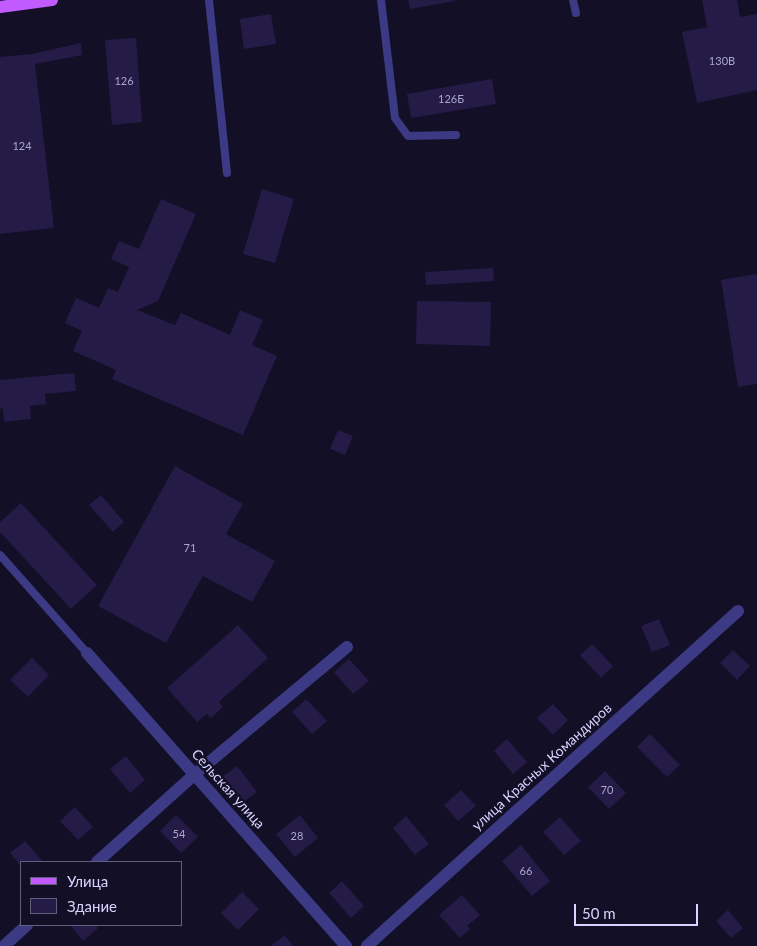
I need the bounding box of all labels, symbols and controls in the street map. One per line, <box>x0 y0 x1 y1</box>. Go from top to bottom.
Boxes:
house number: 130В <box>709 54 735 68</box>
house number: 126 <box>114 74 134 88</box>
house number: 126Б <box>438 92 464 106</box>
house number: 124 <box>12 139 32 153</box>
house number: 71 <box>184 541 196 555</box>
street label: улица Красных Командиров <box>469 700 615 834</box>
street label: Сельская улица <box>188 746 268 832</box>
house number: 70 <box>601 783 613 797</box>
house number: 54 <box>173 827 185 841</box>
house number: 28 <box>291 829 303 843</box>
legend <box>20 861 182 926</box>
house number: 66 <box>520 864 532 878</box>
text: Улица <box>67 872 108 890</box>
scale bar <box>577 894 701 926</box>
text: Здание <box>67 897 117 915</box>
text: 50 m <box>582 904 616 922</box>

